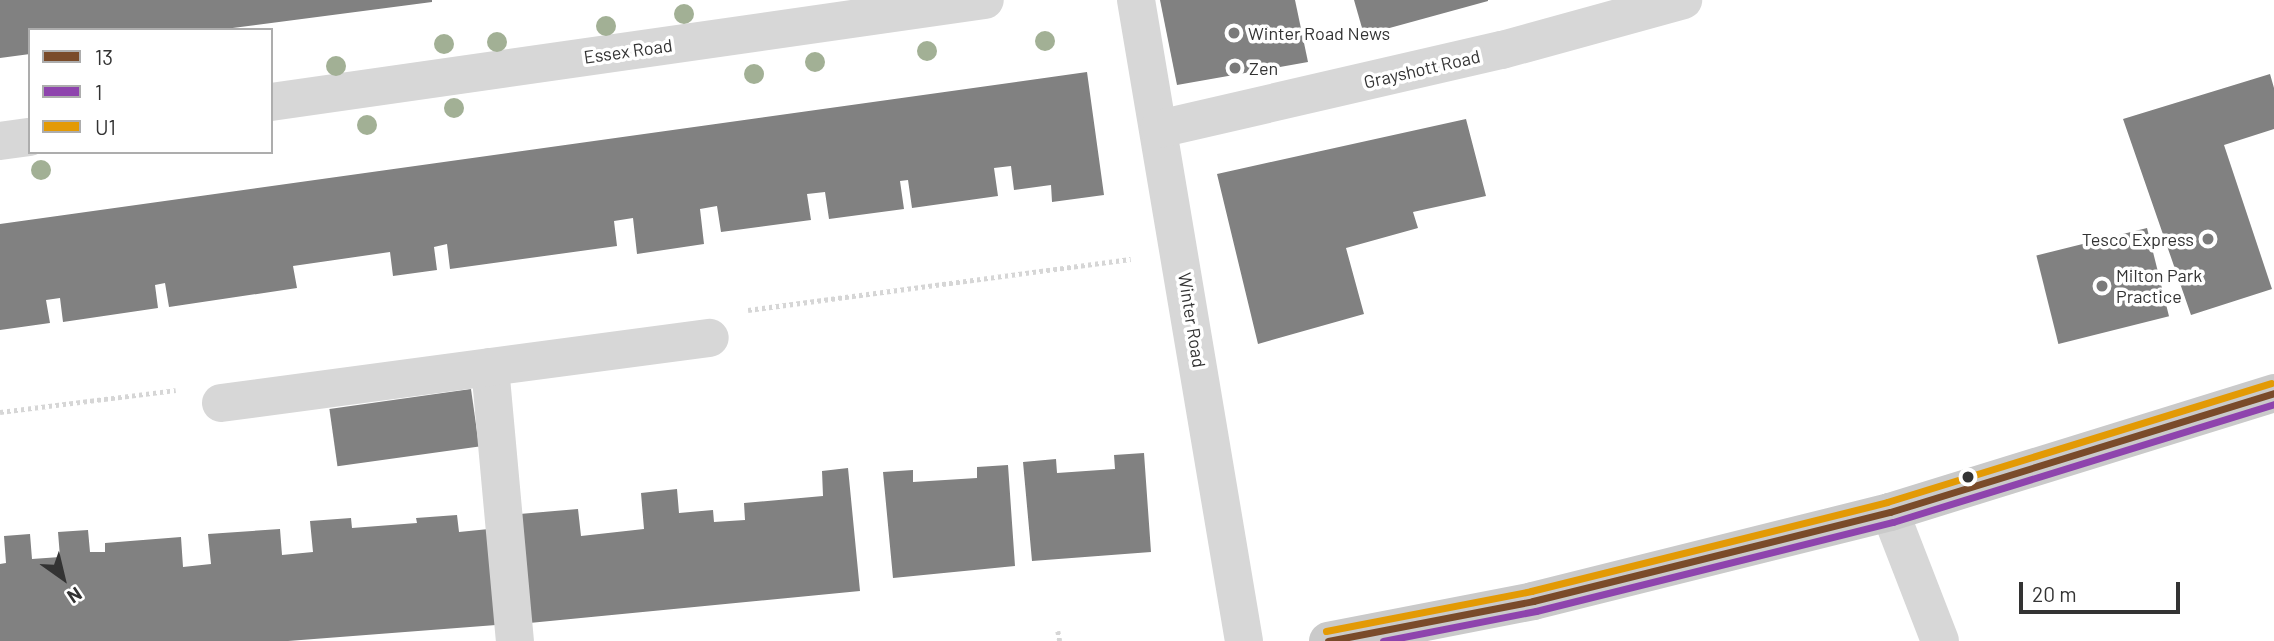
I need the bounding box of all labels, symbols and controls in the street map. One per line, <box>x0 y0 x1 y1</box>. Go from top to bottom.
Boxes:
place label: Winter Road News <box>1248 22 1390 44</box>
marker: Winter Road News <box>1226 25 1242 41</box>
legend <box>28 28 273 154</box>
street label: Essex Road <box>582 34 674 68</box>
text: 13 <box>95 44 113 69</box>
street label: Grayshott Road <box>1362 45 1482 93</box>
place label: Zen <box>1249 57 1278 79</box>
marker: Zen <box>1227 60 1243 76</box>
text: 1 <box>95 79 102 104</box>
text: U1 <box>95 114 116 139</box>
place label: Tesco Express <box>2082 228 2194 250</box>
marker: Tesco Express <box>2200 231 2216 247</box>
place label: Milton Park Practice <box>2116 265 2202 308</box>
street label: Winter Road <box>1174 271 1210 369</box>
marker: Milton Park Practice <box>2094 278 2110 294</box>
unlabelled marker <box>1961 470 1975 484</box>
north arrow <box>28 543 98 613</box>
scale bar <box>2022 568 2183 612</box>
text: 20 m <box>2032 581 2077 606</box>
text: N <box>63 583 87 609</box>

